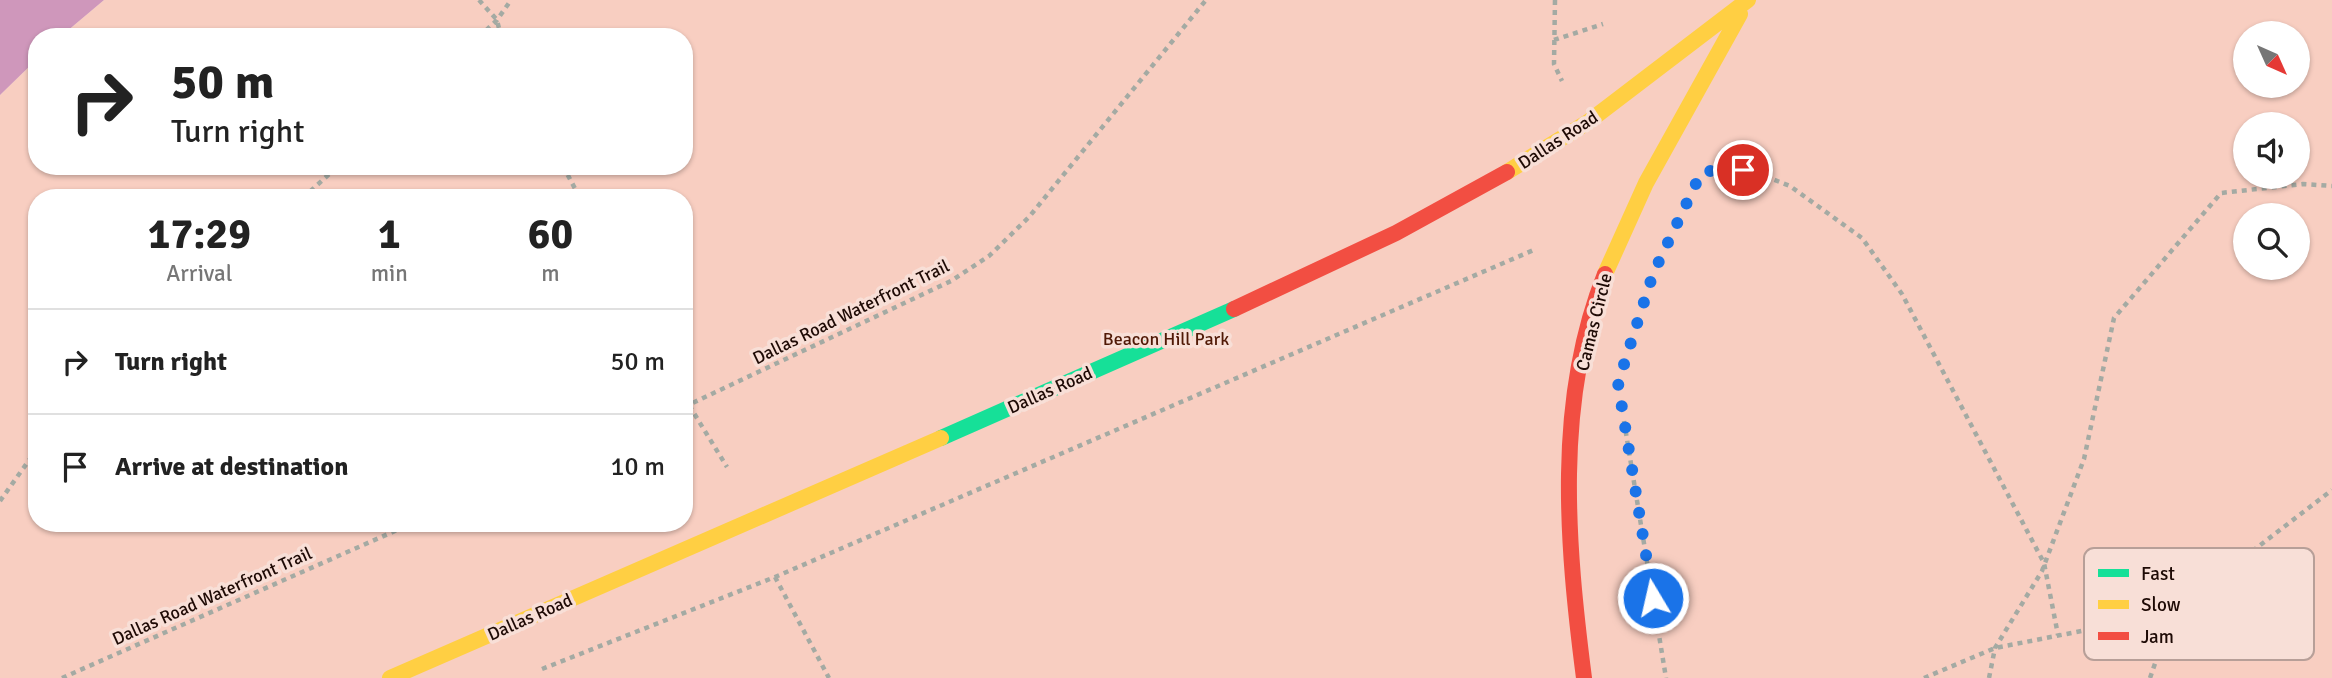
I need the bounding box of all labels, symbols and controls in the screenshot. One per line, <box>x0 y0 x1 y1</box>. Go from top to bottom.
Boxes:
north arrow <box>2233 21 2310 98</box>
map controls <box>2233 21 2310 280</box>
text: 50 m <box>171 52 274 112</box>
icon: right <box>56 56 147 147</box>
street label: Dallas Road <box>1514 106 1602 174</box>
text: Turn right <box>171 112 304 151</box>
button: sound <box>2233 112 2310 189</box>
pin <box>1713 140 1773 200</box>
icon: arrive <box>1724 151 1762 189</box>
button: search <box>2233 203 2310 280</box>
text: 17:29 <box>148 209 251 260</box>
text: 1 <box>378 209 401 260</box>
text: 60 <box>528 209 573 260</box>
street label: Dallas Road Waterfront Trail <box>749 255 953 369</box>
text: Arrival <box>166 259 233 288</box>
text: min <box>371 259 408 288</box>
text: m <box>541 259 560 288</box>
street label: Camas Circle <box>1571 271 1617 373</box>
park label: Beacon Hill Park <box>1103 328 1229 350</box>
icon: right <box>56 343 94 381</box>
text: Turn right <box>115 346 227 378</box>
text: 50 m <box>610 346 665 378</box>
street label: Dallas Road <box>1004 362 1096 418</box>
icon: arrive <box>56 448 94 486</box>
text: Arrive at destination <box>115 451 348 483</box>
text: 10 m <box>610 451 665 483</box>
street label: Dallas Road Waterfront Trail <box>109 542 315 650</box>
legend <box>2084 548 2314 660</box>
position arrow <box>1616 561 1690 635</box>
text: Fast <box>2141 562 2175 586</box>
street label: Dallas Road <box>484 589 576 645</box>
text: Slow <box>2141 593 2181 617</box>
text: Jam <box>2141 625 2174 649</box>

